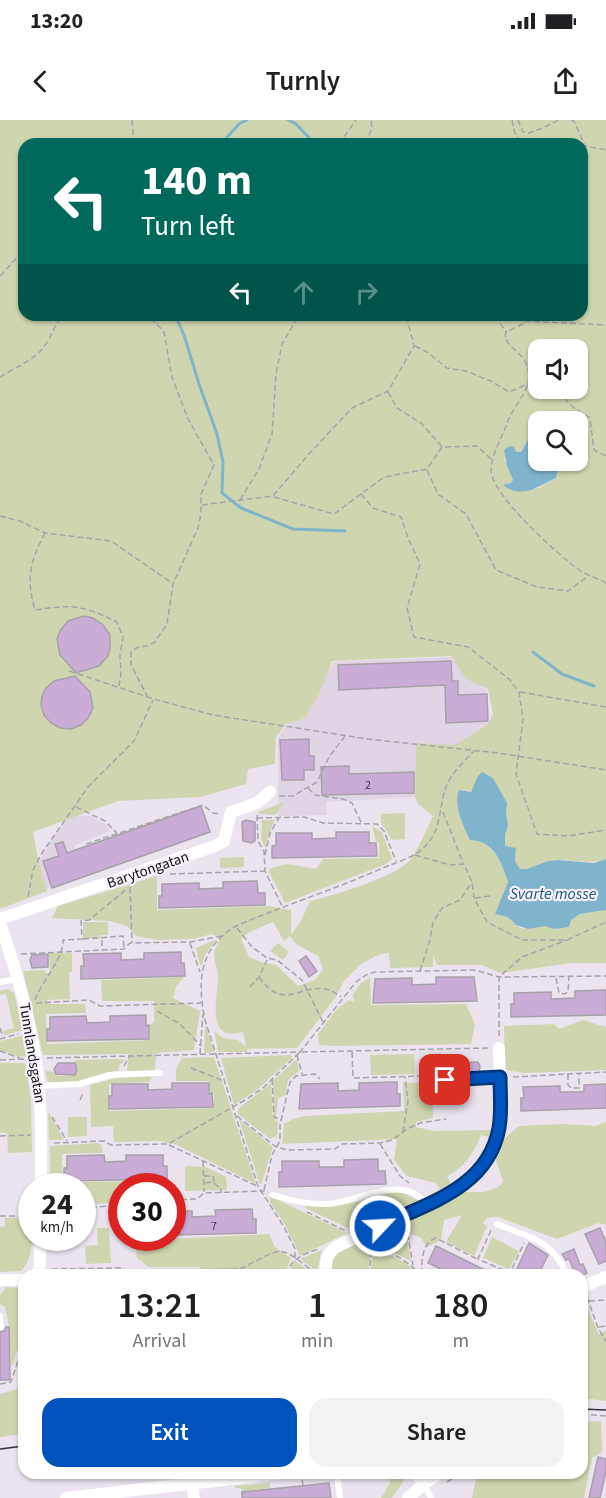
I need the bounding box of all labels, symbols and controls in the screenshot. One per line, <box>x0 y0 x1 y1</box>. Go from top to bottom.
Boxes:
text: 13:20 <box>30 5 83 37</box>
text: Turnly <box>266 62 340 101</box>
icon: back <box>24 65 57 98</box>
icon: share <box>549 65 582 98</box>
text: 140 m <box>141 151 252 211</box>
icon: left <box>42 162 120 240</box>
text: Turn left <box>141 207 235 246</box>
icon: left <box>224 276 257 309</box>
icon: ahead <box>287 276 320 309</box>
icon: right <box>350 276 383 309</box>
map controls <box>528 339 588 471</box>
button: sound <box>528 339 588 399</box>
button: search <box>528 411 588 471</box>
house number: 2 <box>365 777 371 794</box>
street label: Barytongatan <box>104 846 192 894</box>
water label: Svarte mosse <box>510 883 597 905</box>
street label: Tunnlandsgatan <box>14 1001 50 1105</box>
pin <box>419 1054 470 1105</box>
icon: arrive <box>428 1063 461 1096</box>
speed limit sign: 30 <box>108 1173 186 1251</box>
text: 24 <box>41 1183 73 1226</box>
position arrow <box>348 1194 412 1258</box>
text: km/h <box>40 1217 74 1238</box>
house number: 7 <box>211 1218 217 1235</box>
text: 13:21 <box>118 1280 201 1331</box>
text: 1 <box>308 1280 326 1331</box>
text: 180 <box>433 1280 488 1331</box>
text: Arrival <box>133 1327 186 1355</box>
text: min <box>301 1327 333 1355</box>
text: m <box>452 1327 469 1355</box>
button: Exit <box>42 1398 297 1467</box>
button: Share <box>309 1398 564 1467</box>

